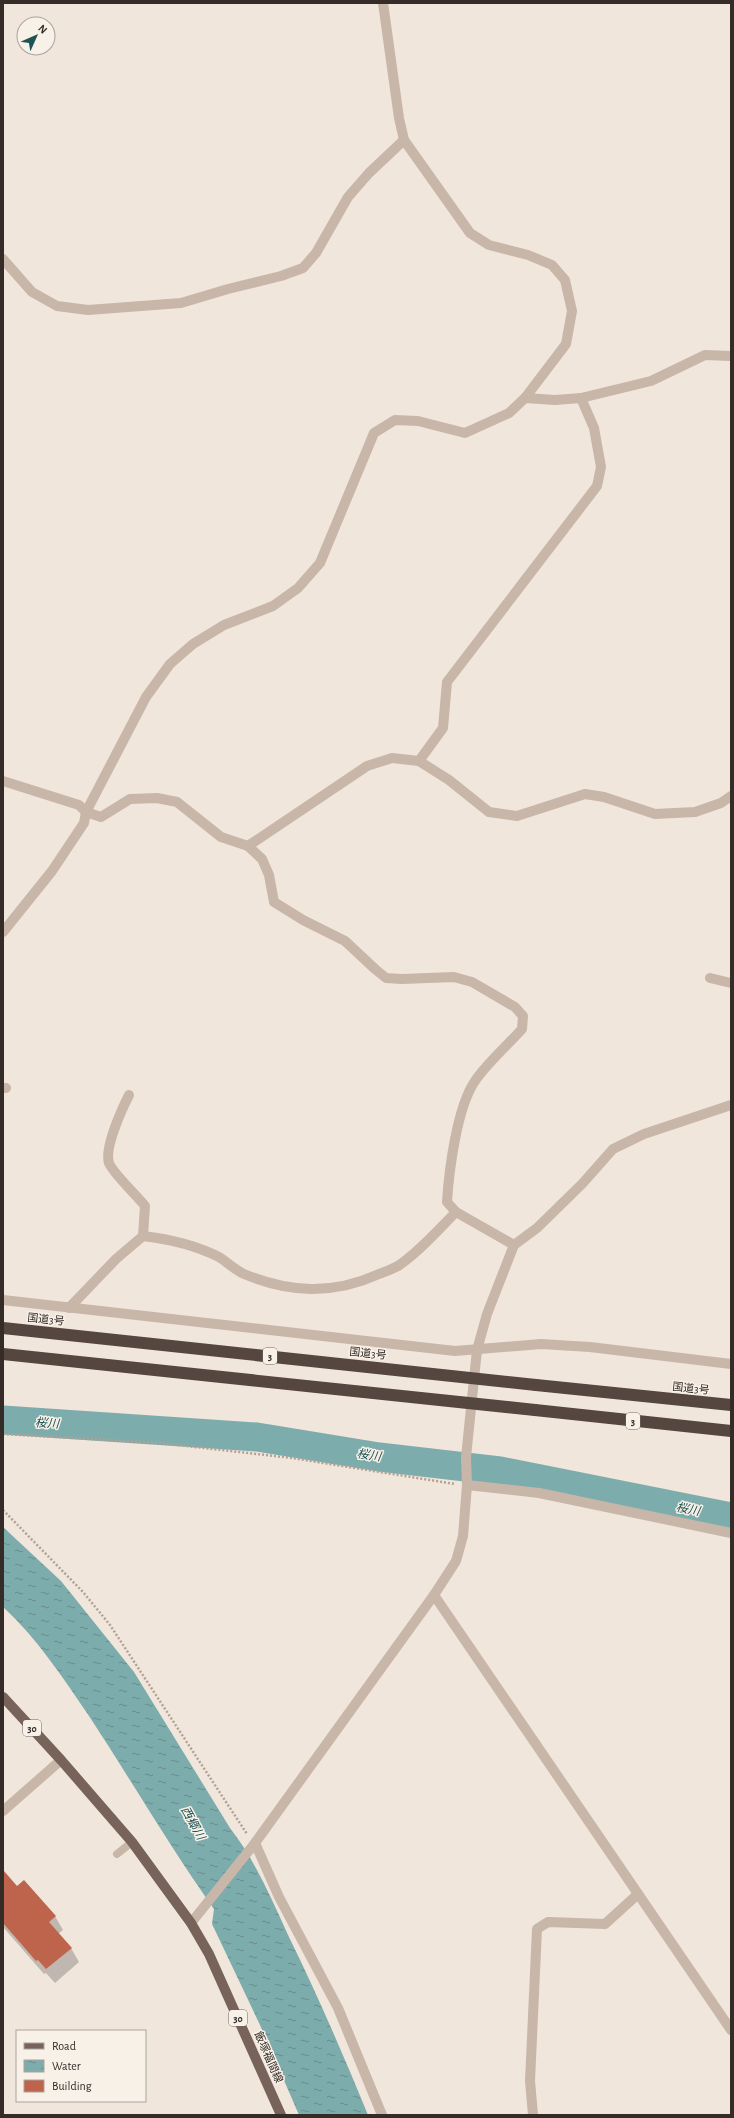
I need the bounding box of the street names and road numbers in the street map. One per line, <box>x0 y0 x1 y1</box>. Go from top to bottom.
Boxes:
street label: 国道3号 <box>27 1311 65 1327</box>
street label: 国道3号 <box>349 1345 387 1361</box>
road number: 3 <box>263 1348 277 1364</box>
street label: 国道3号 <box>672 1380 710 1396</box>
road number: 3 <box>626 1413 640 1429</box>
road number: 30 <box>23 1720 41 1736</box>
road number: 30 <box>229 2010 247 2026</box>
street label: 飯塚福間線 <box>252 2029 286 2085</box>

